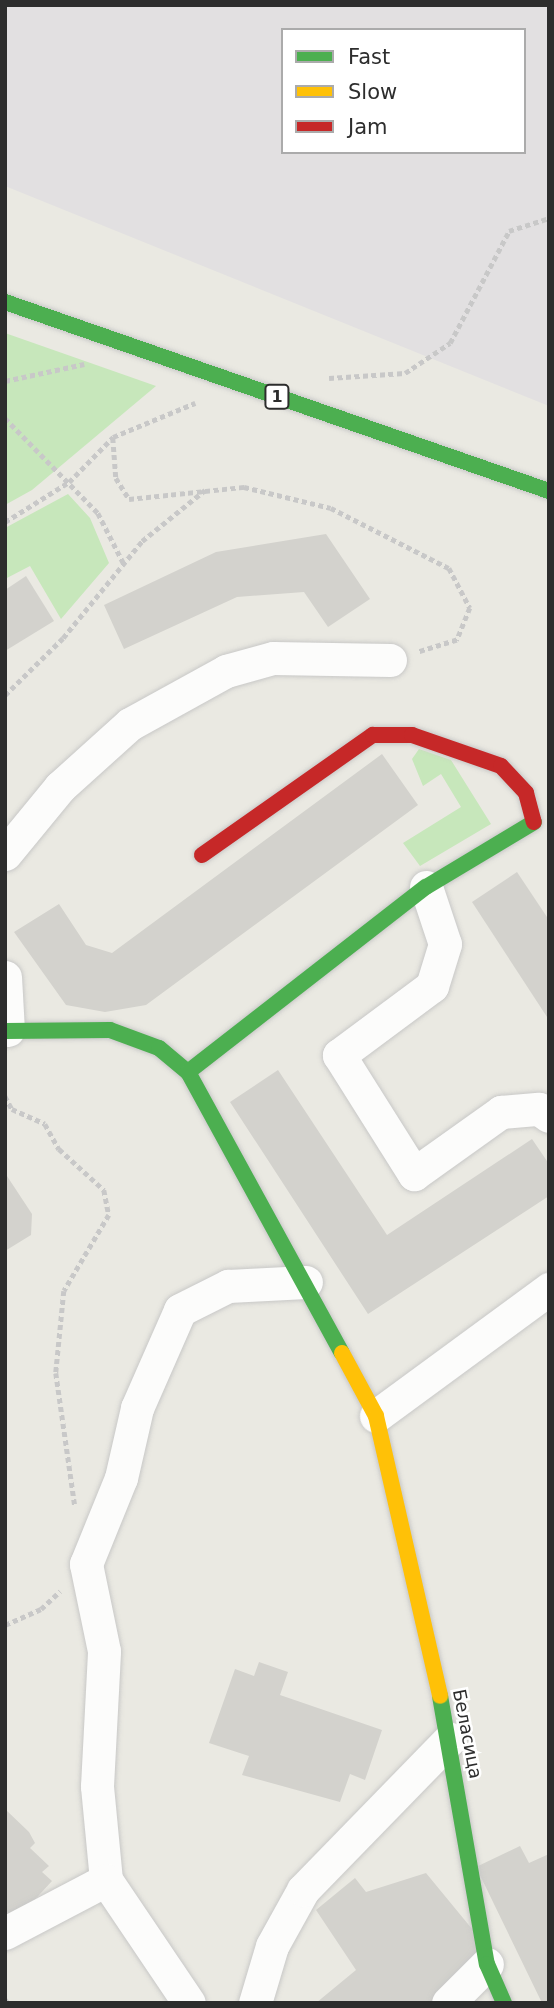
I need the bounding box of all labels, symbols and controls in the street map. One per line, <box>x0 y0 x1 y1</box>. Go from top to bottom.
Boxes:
legend <box>281 28 526 154</box>
text: Fast <box>348 45 390 69</box>
text: Slow <box>348 80 397 104</box>
text: Jam <box>348 115 388 139</box>
road number: 1 <box>263 384 291 410</box>
street label: Беласица <box>448 1687 486 1781</box>

